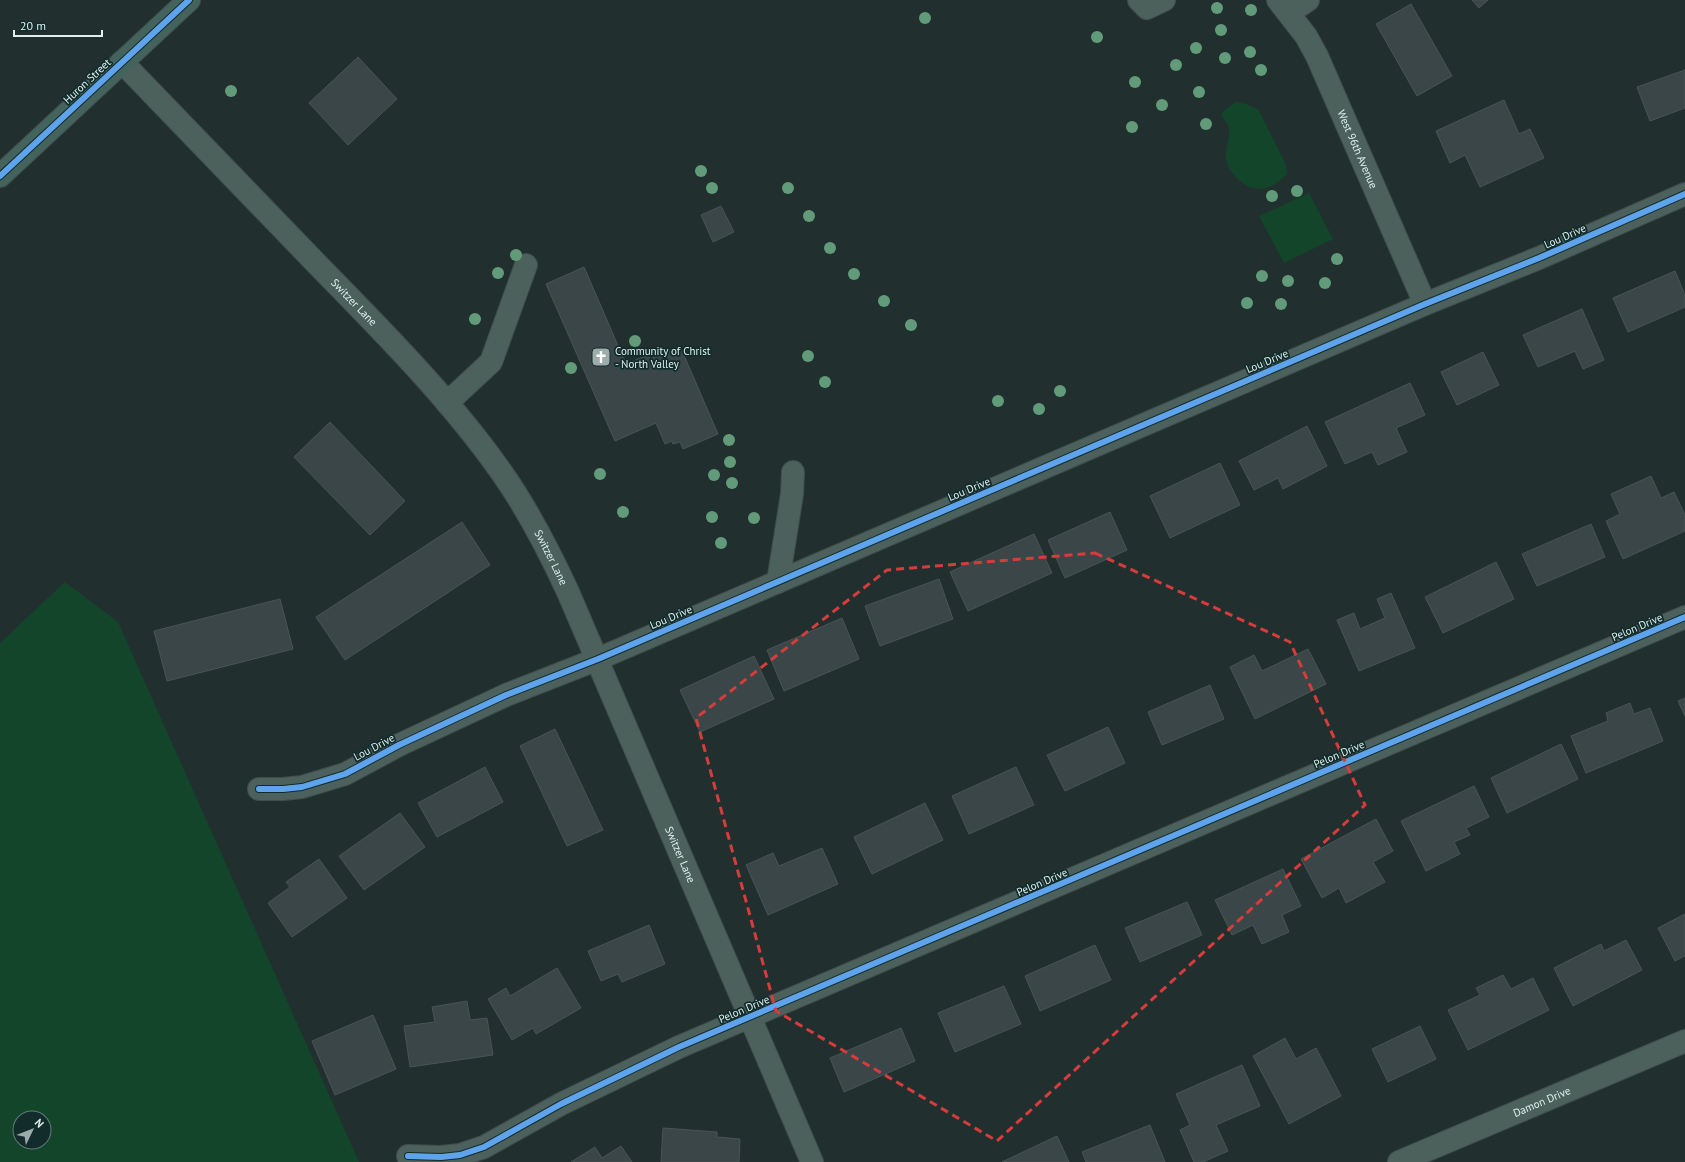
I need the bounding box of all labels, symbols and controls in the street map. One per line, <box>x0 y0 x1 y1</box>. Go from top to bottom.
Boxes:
scale bar <box>14 12 102 38</box>
text: 20 m <box>20 18 46 33</box>
street label: Huron Street <box>60 55 114 107</box>
street label: West 96th Avenue <box>1334 108 1381 191</box>
street label: Lou Drive <box>1542 220 1589 251</box>
street label: Switzer Lane <box>328 276 380 329</box>
place label: Community of Christ - North Valley <box>615 344 711 371</box>
church icon: Community of Christ - North Valley <box>590 346 612 368</box>
street label: Lou Drive <box>1244 346 1291 376</box>
street label: Lou Drive <box>946 474 993 504</box>
street label: Switzer Lane <box>531 527 571 588</box>
street label: Lou Drive <box>648 602 695 632</box>
street label: Pelon Drive <box>1609 610 1665 644</box>
street label: Lou Drive <box>351 730 397 764</box>
street label: Pelon Drive <box>1311 737 1367 771</box>
street label: Switzer Lane <box>662 824 699 885</box>
street label: Pelon Drive <box>1014 865 1070 899</box>
street label: Pelon Drive <box>716 992 772 1026</box>
street label: Damon Drive <box>1511 1083 1573 1120</box>
north arrow <box>12 1110 52 1150</box>
text: N <box>32 1116 47 1131</box>

